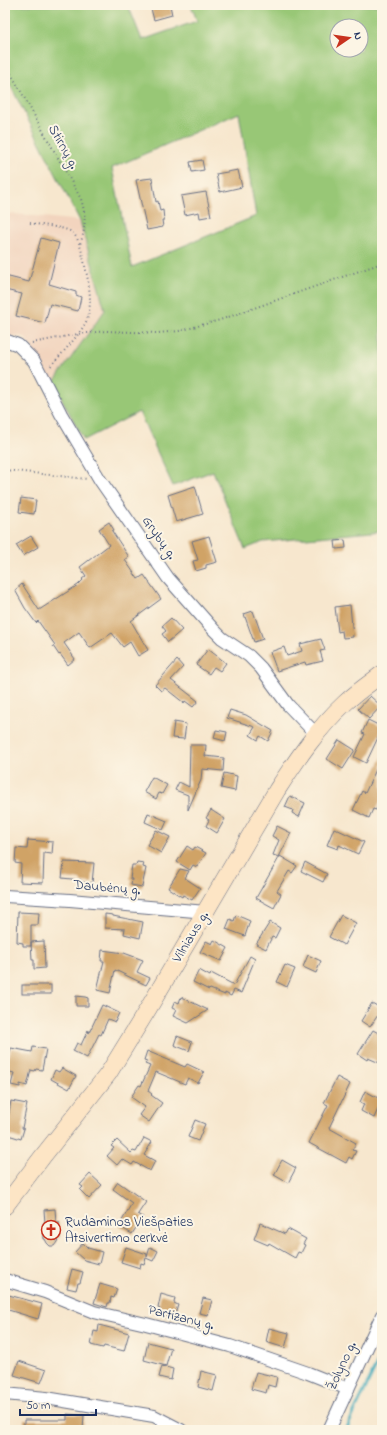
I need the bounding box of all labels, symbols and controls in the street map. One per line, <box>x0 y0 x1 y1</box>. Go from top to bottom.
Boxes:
north arrow <box>329 18 369 58</box>
text: N <box>349 31 366 41</box>
street label: Stirnų g. <box>41 121 84 174</box>
street label: Grybų g. <box>136 512 182 565</box>
street label: Daubėnų g. <box>72 875 141 902</box>
street label: Vilniaus g. <box>167 907 216 968</box>
place label: Rudaminos Viešpaties Atsivertimo cerkvė <box>65 1212 193 1249</box>
church icon: Rudaminos Viešpaties Atsivertimo cerkvė <box>40 1219 62 1241</box>
street label: Partizanų g. <box>146 1300 216 1337</box>
street label: Žolyno g. <box>322 1338 363 1394</box>
scale bar <box>20 1391 96 1417</box>
text: 50 m <box>26 1397 50 1415</box>

